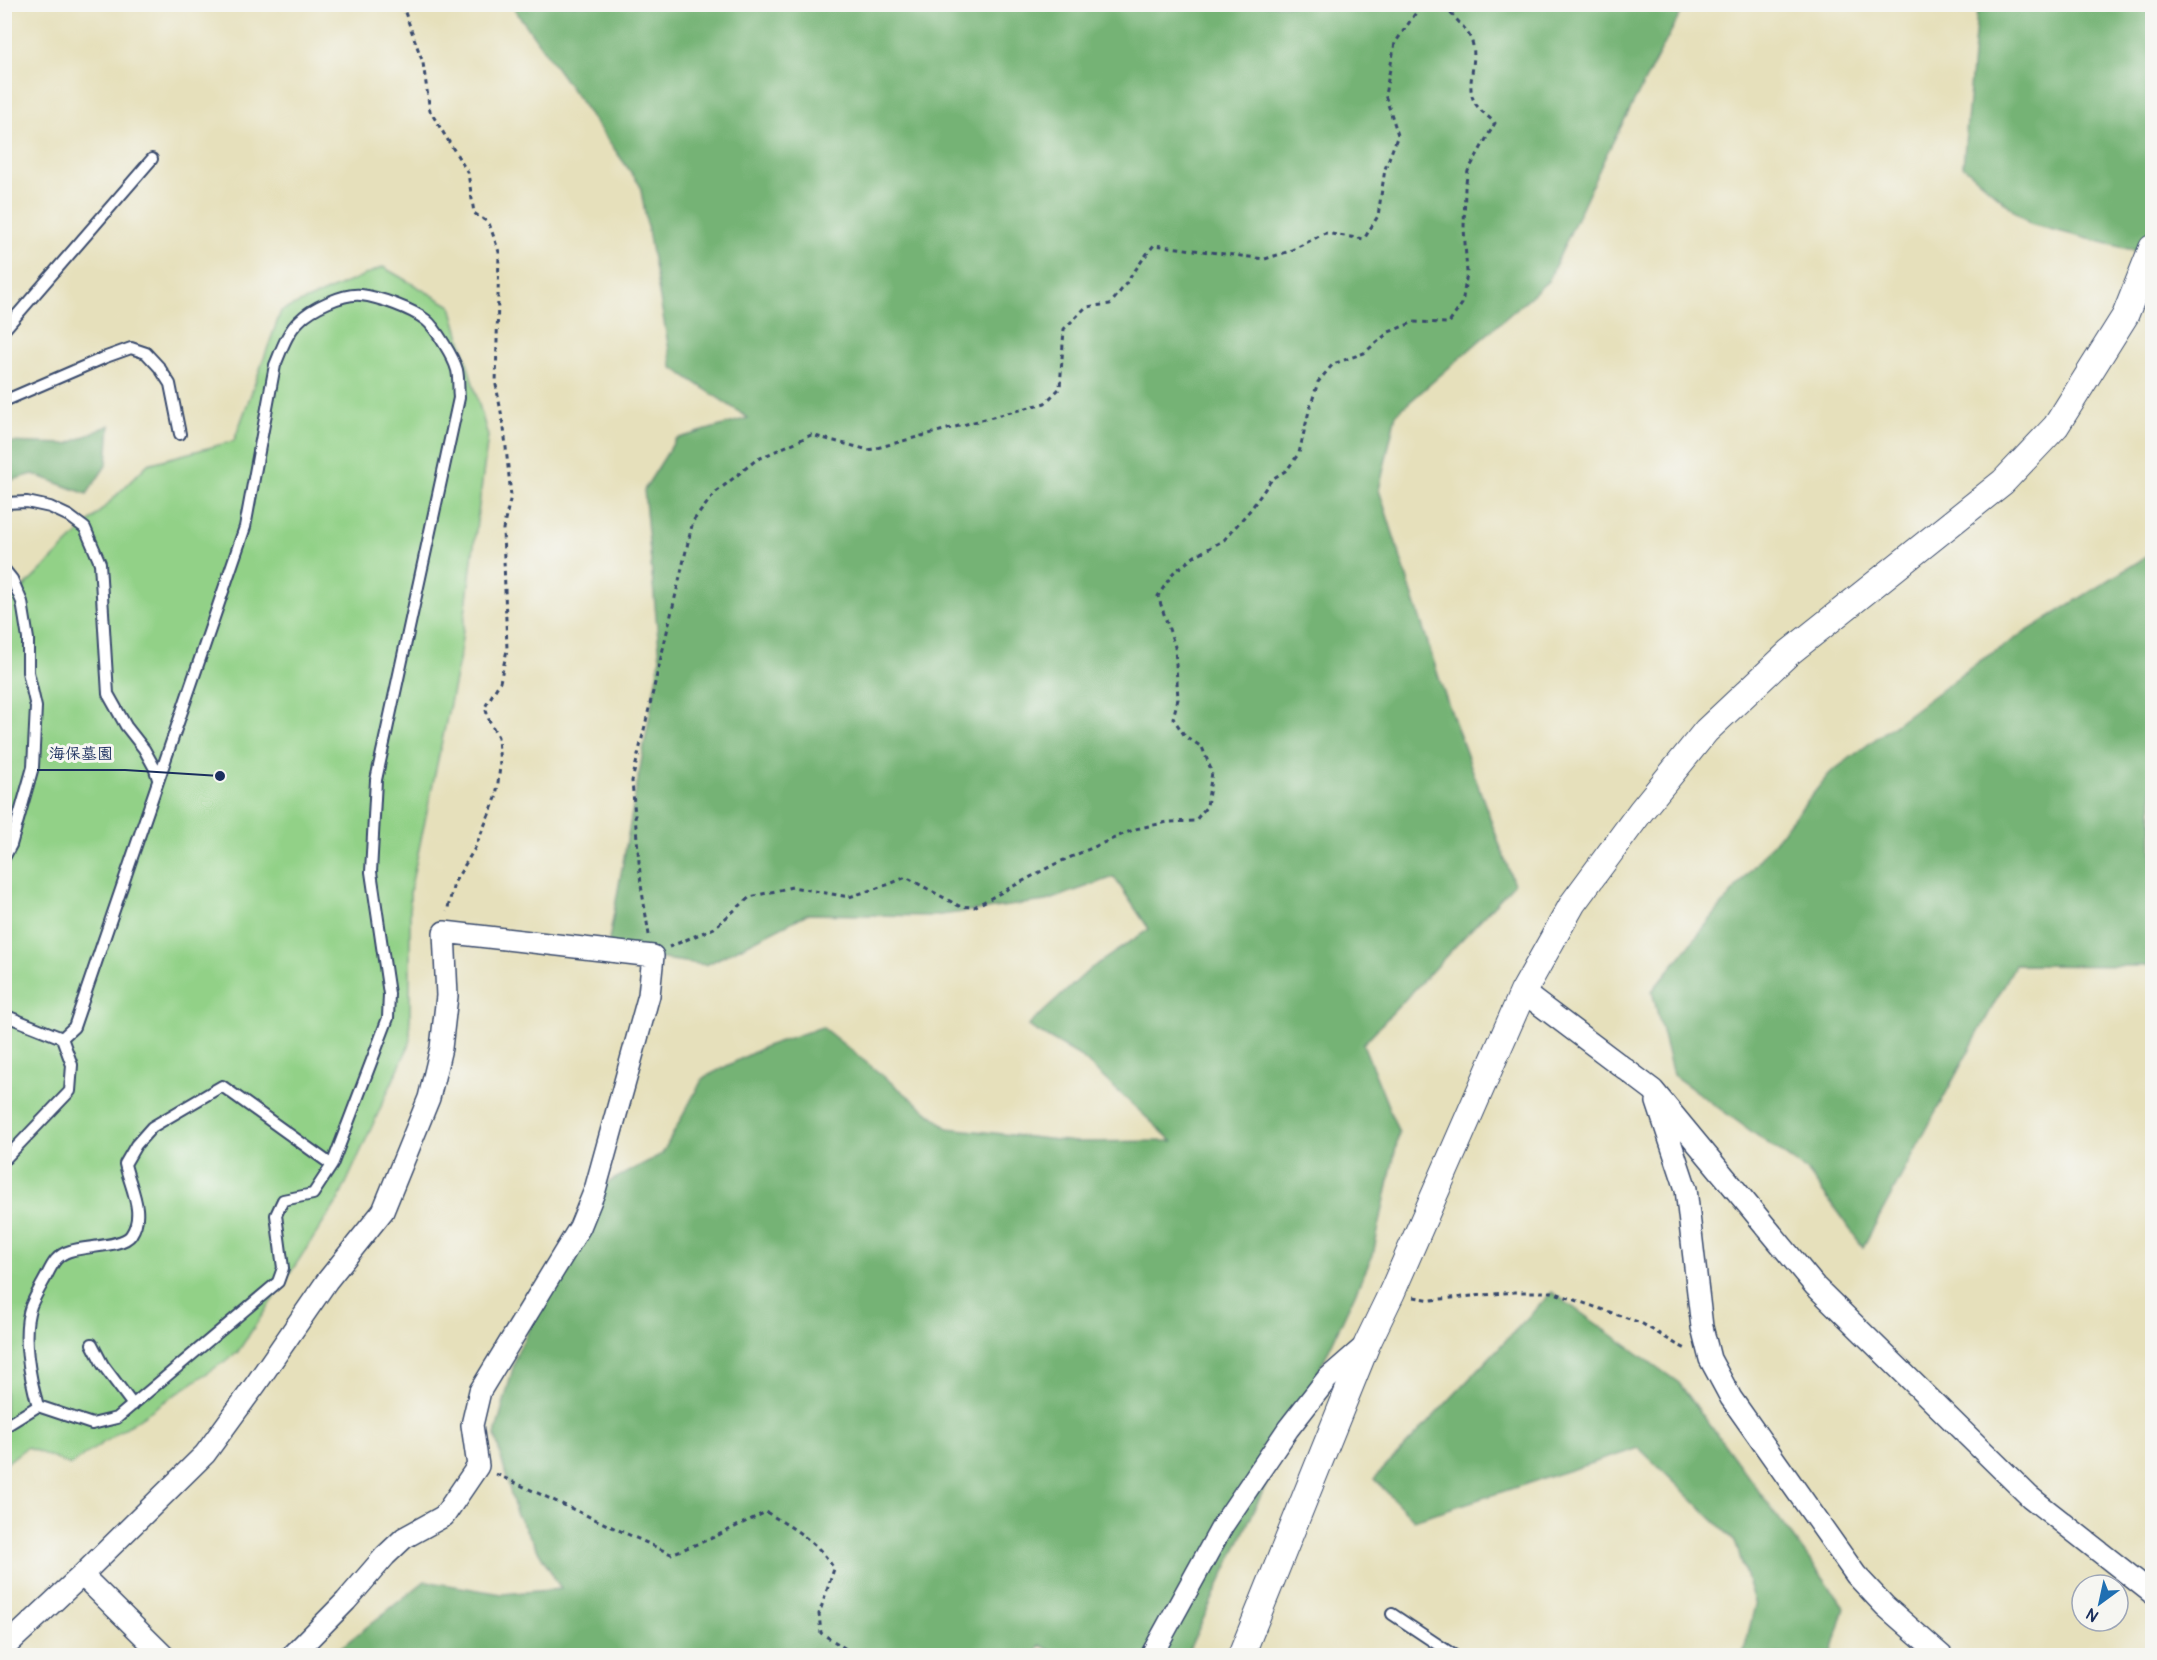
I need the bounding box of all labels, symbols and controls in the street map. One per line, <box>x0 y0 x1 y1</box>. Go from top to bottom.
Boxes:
callout: 海保墓園 <box>37 736 125 770</box>
text: 海保墓園 <box>49 744 113 764</box>
north arrow <box>2070 1573 2130 1633</box>
text: N <box>2082 1603 2102 1626</box>

